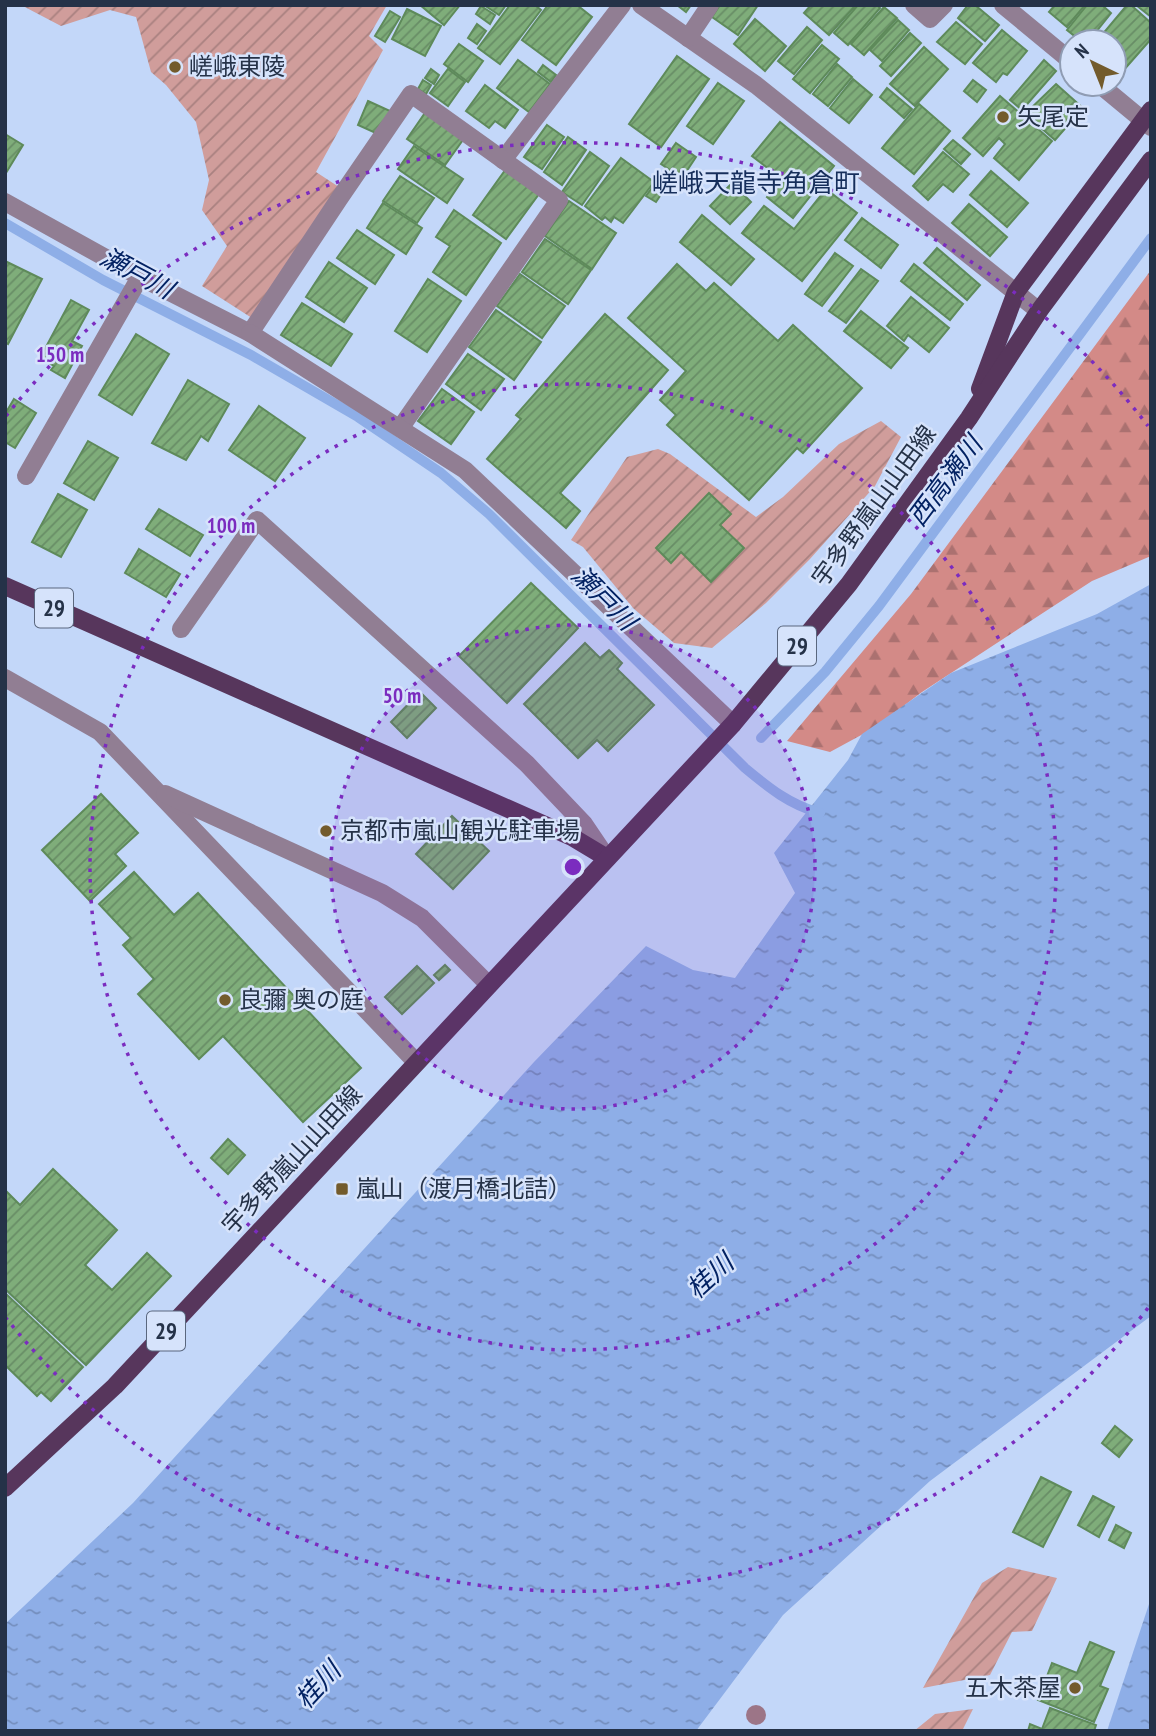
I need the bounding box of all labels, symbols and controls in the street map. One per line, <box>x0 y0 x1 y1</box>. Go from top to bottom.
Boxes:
north arrow <box>1058 28 1128 98</box>
text: N <box>1069 38 1093 63</box>
place label: 嵯峨東陵 <box>189 51 285 82</box>
marker: 嵯峨東陵 <box>167 59 183 75</box>
place label: 矢尾定 <box>1017 101 1089 132</box>
marker: 矢尾定 <box>995 109 1011 125</box>
district label: 嵯峨天龍寺角倉町 <box>652 166 860 199</box>
water label: 瀬戸川 <box>95 240 182 307</box>
text: 150 m <box>36 341 84 368</box>
street label: 宇多野嵐山山田線 <box>805 419 943 592</box>
water label: 西高瀬川 <box>900 427 991 532</box>
text: 100 m <box>207 512 255 539</box>
water label: 瀬戸川 <box>565 558 646 639</box>
road number: 29 <box>35 588 73 628</box>
road number: 29 <box>778 626 816 666</box>
text: 50 m <box>383 682 421 709</box>
place label: 京都市嵐山観光駐車場 <box>340 815 580 846</box>
marker: 京都市嵐山観光駐車場 <box>318 823 334 839</box>
centre of rings <box>561 855 585 879</box>
place label: 良彌 奥の庭 <box>239 984 364 1015</box>
marker: 良彌 奥の庭 <box>217 992 233 1008</box>
street label: 宇多野嵐山山田線 <box>215 1079 368 1240</box>
place label: 嵐山（渡月橋北詰） <box>356 1173 572 1204</box>
marker: 嵐山（渡月橋北詰） <box>334 1181 350 1197</box>
water label: 桂川 <box>679 1244 742 1305</box>
road number: 29 <box>147 1312 185 1350</box>
water label: 桂川 <box>288 1652 349 1715</box>
place label: 五木茶屋 <box>965 1672 1061 1703</box>
marker: 五木茶屋 <box>1067 1680 1083 1696</box>

